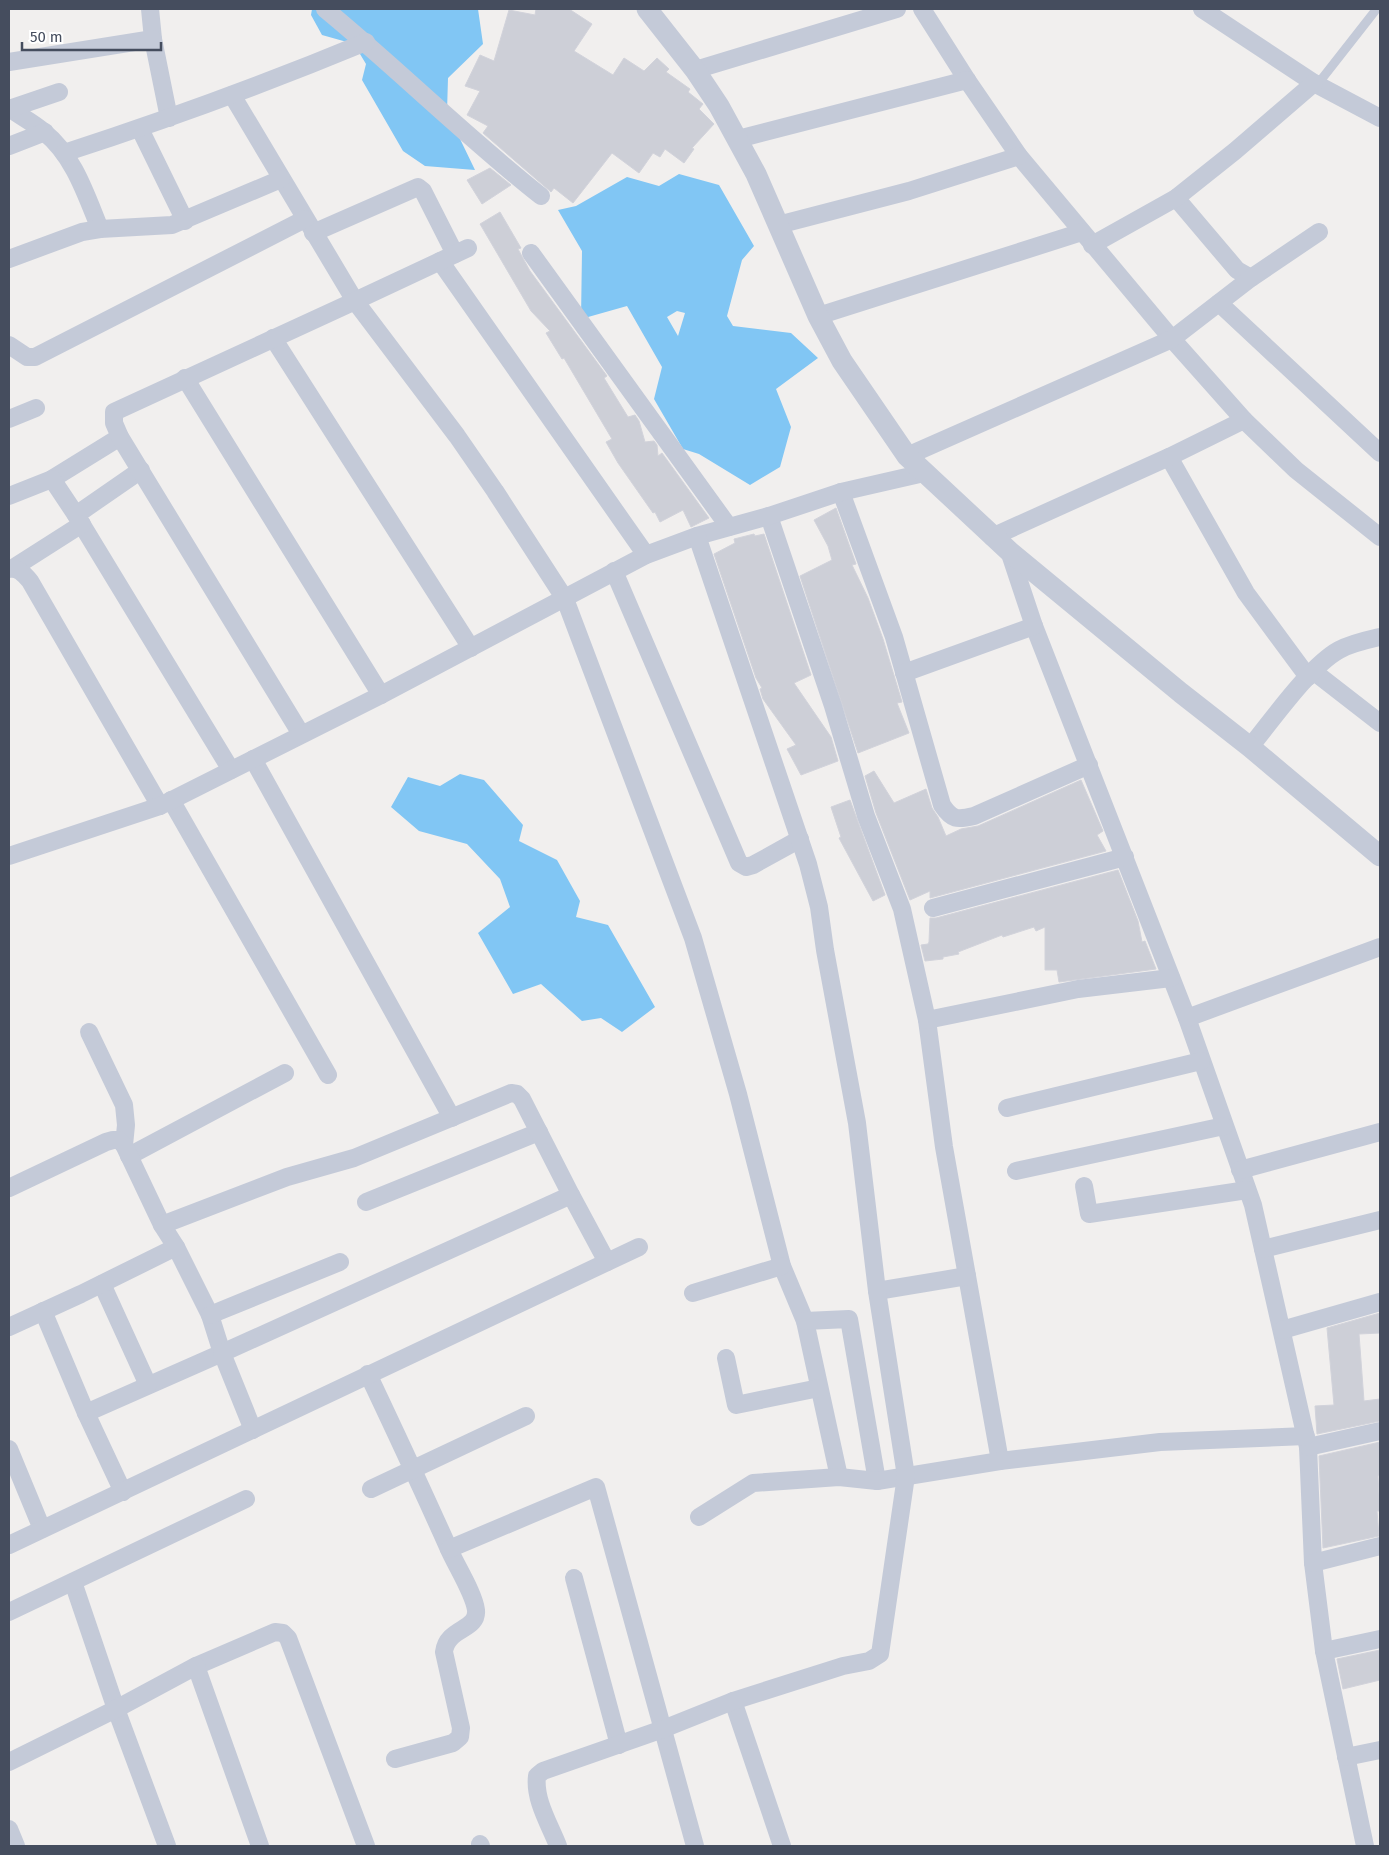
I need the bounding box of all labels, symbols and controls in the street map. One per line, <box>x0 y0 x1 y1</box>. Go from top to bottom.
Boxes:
scale bar <box>22 20 161 52</box>
text: 50 m <box>30 28 63 46</box>

